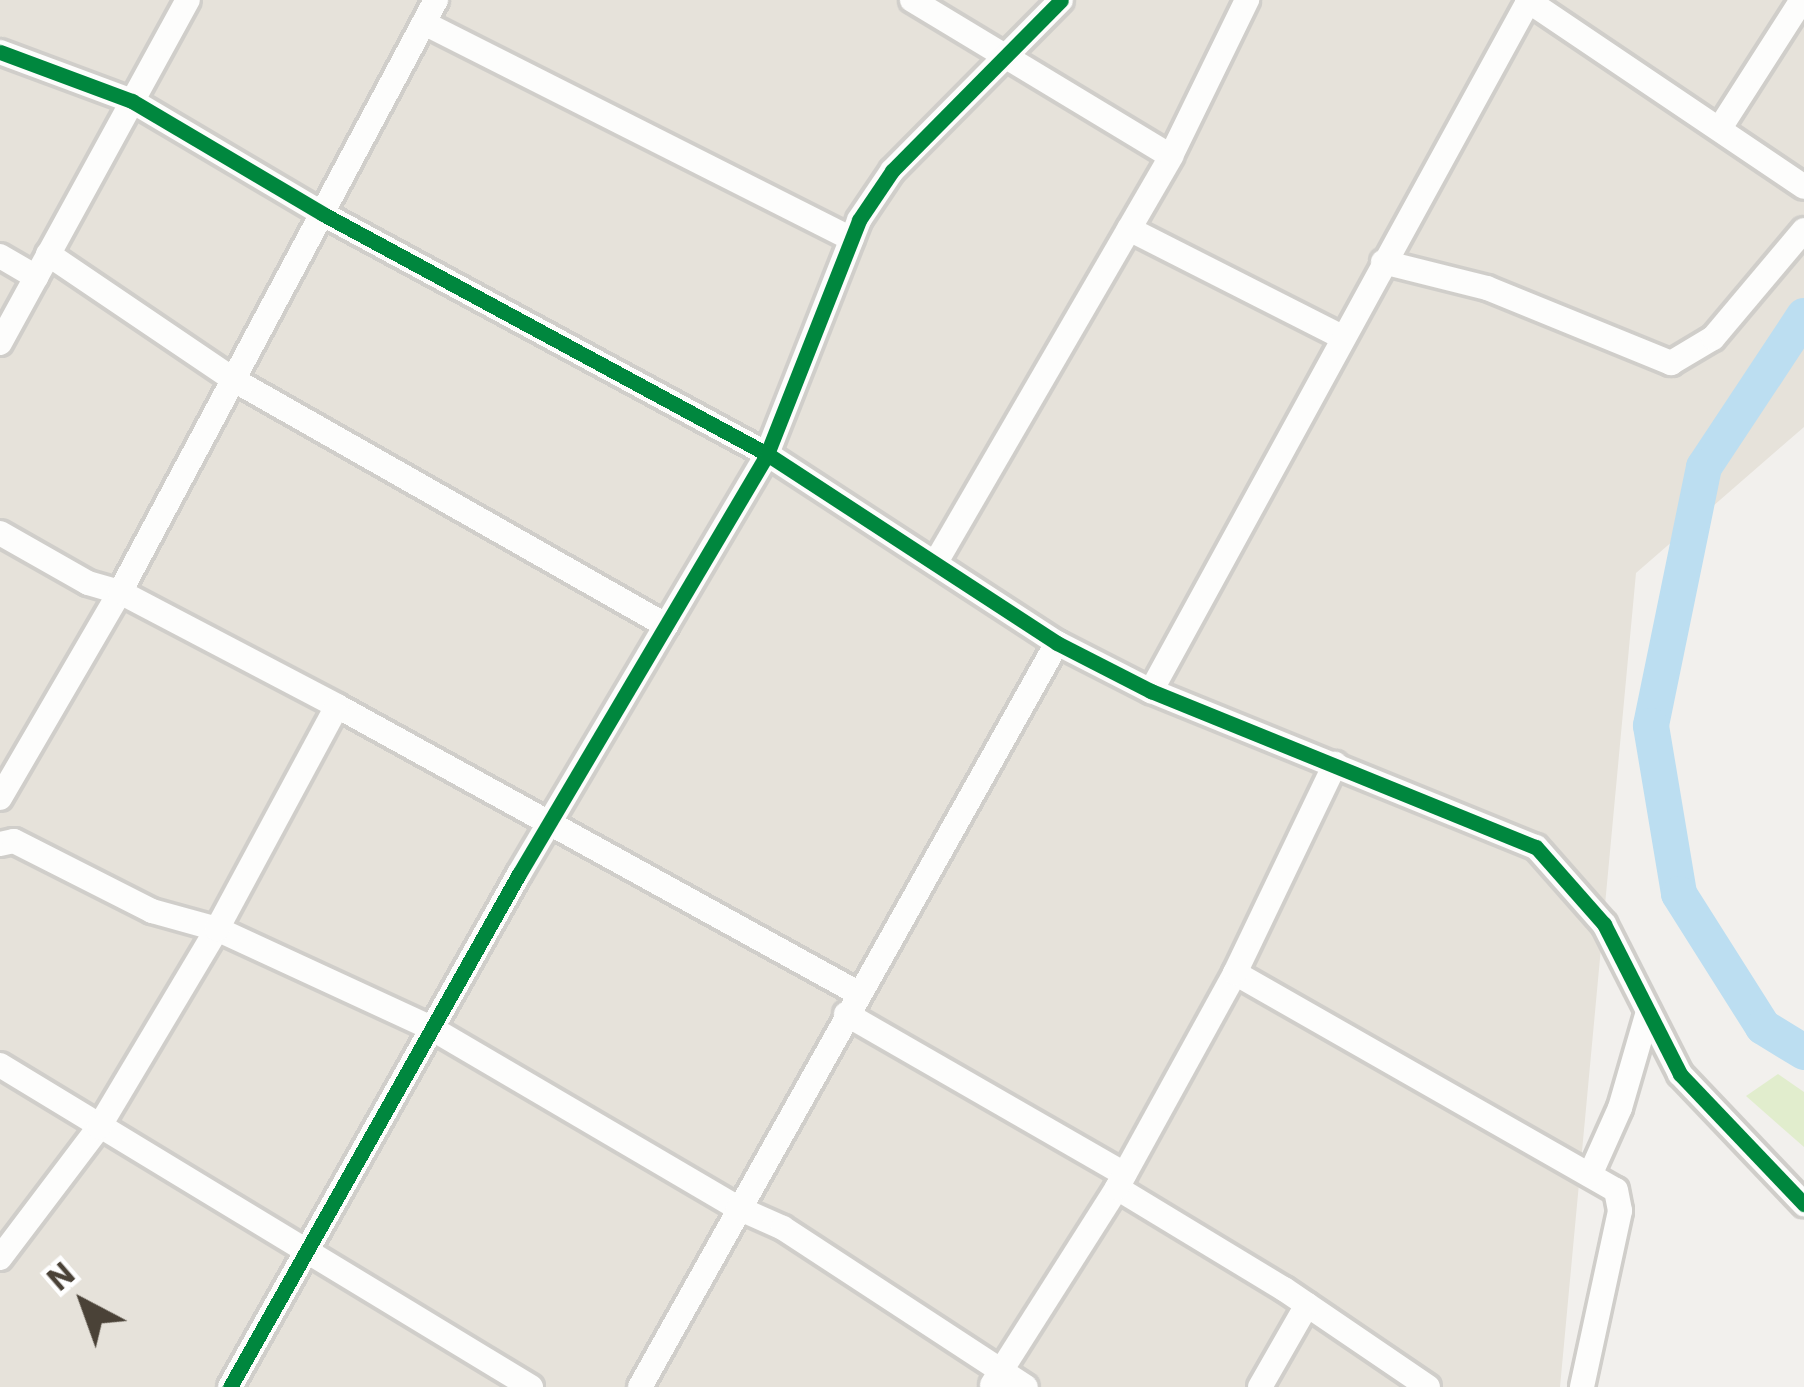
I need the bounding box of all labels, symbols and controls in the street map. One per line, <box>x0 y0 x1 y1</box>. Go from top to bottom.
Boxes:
north arrow <box>24 1243 144 1363</box>
text: N <box>37 1251 83 1300</box>

